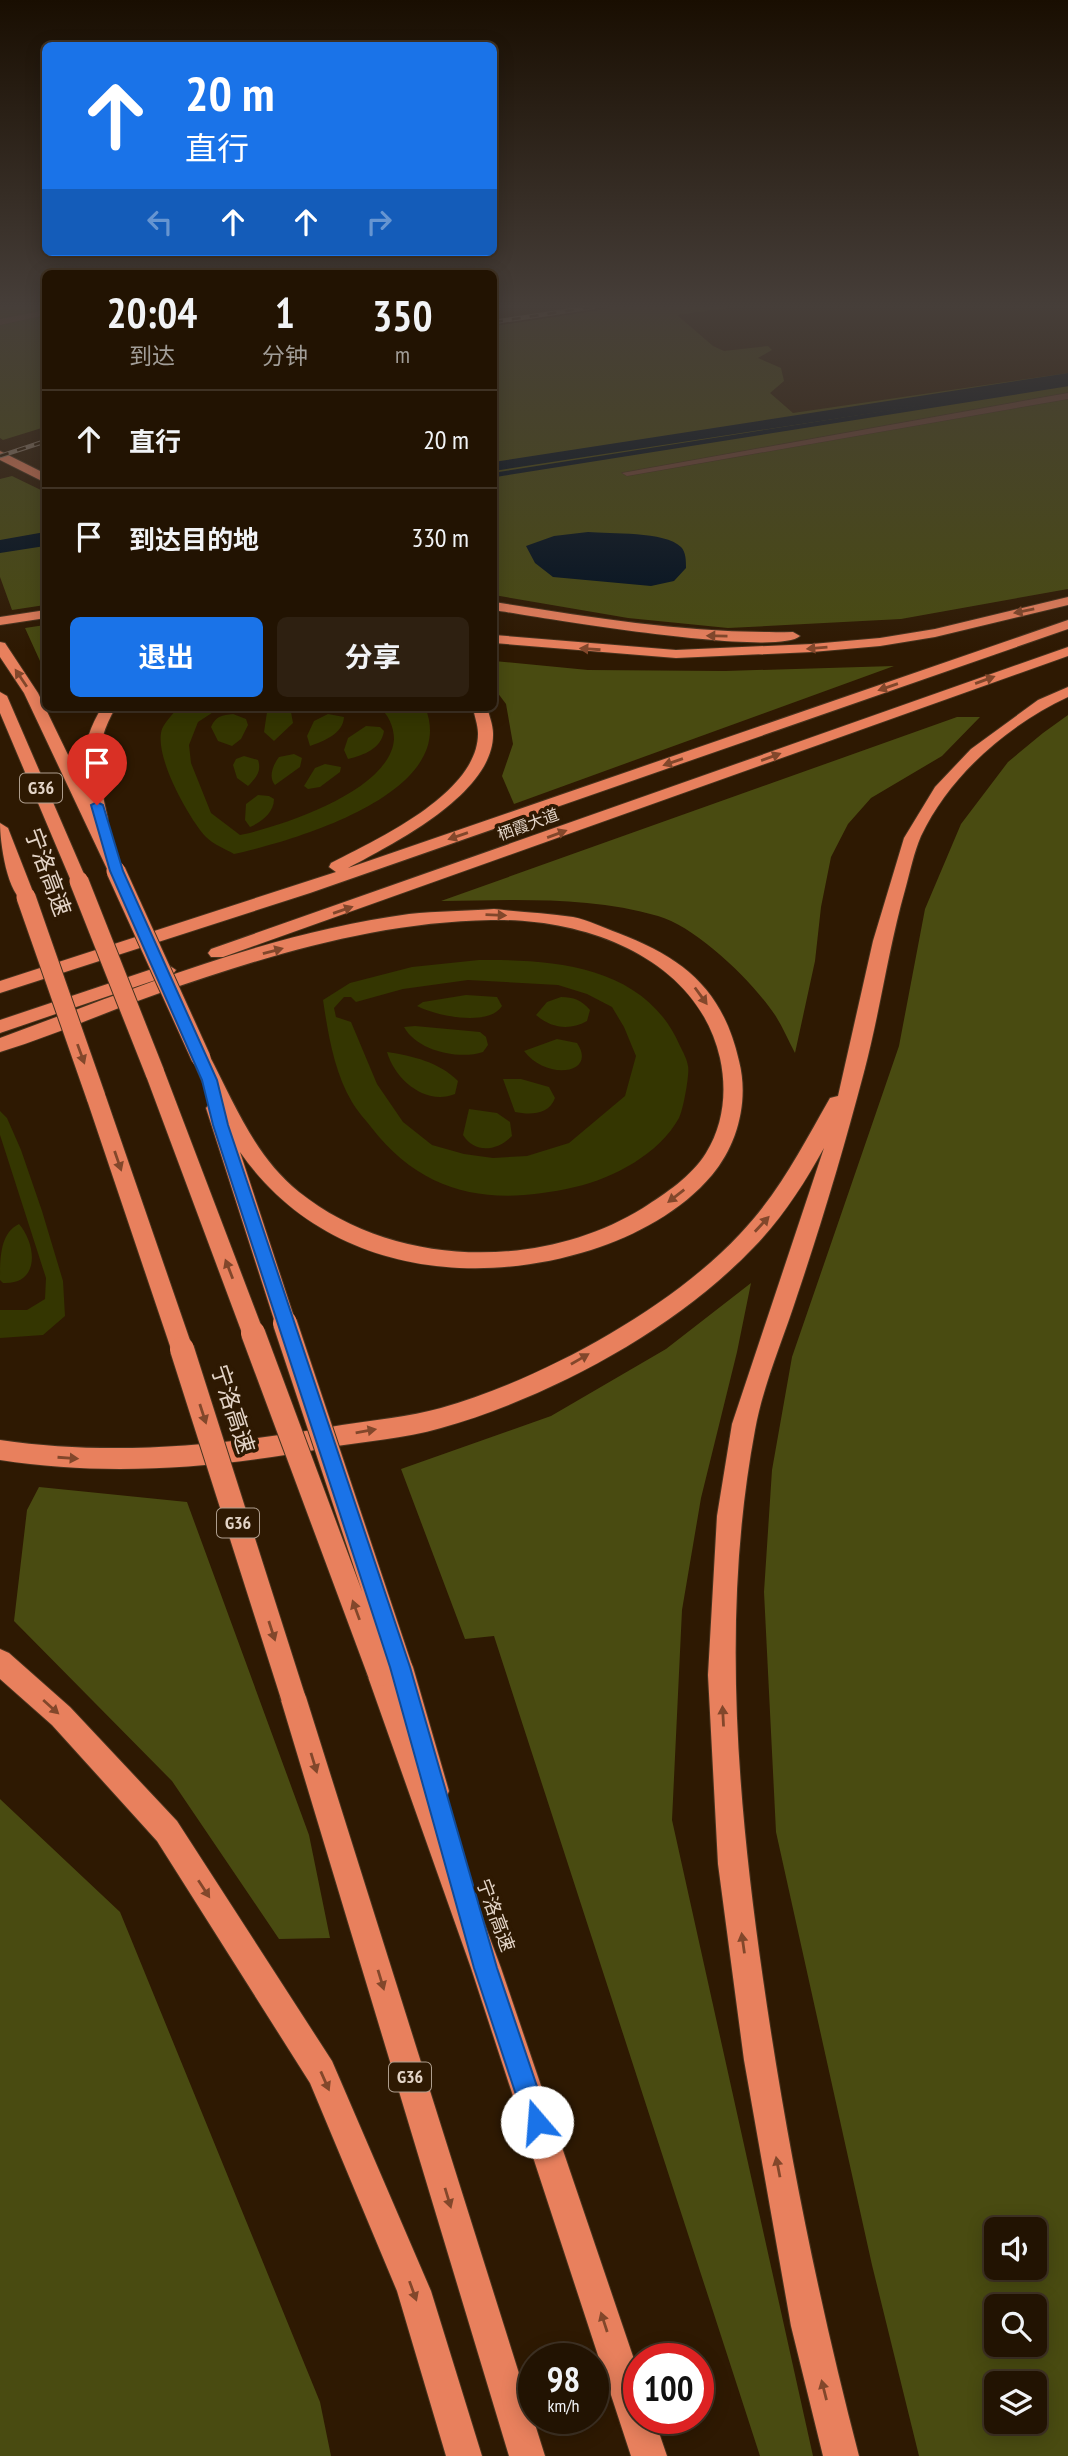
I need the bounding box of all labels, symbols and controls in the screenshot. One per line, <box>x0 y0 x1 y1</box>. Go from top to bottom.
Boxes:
text: 20 m <box>185 61 274 125</box>
icon: ahead <box>70 70 161 161</box>
text: 直行 <box>185 127 249 169</box>
icon: left <box>141 203 179 241</box>
icon: ahead <box>214 203 252 241</box>
icon: ahead <box>287 203 325 241</box>
icon: right <box>360 203 398 241</box>
text: 20:04 <box>106 285 197 340</box>
text: 1 <box>275 285 295 340</box>
text: 350 <box>372 288 433 343</box>
text: m <box>395 340 410 369</box>
text: 到达 <box>129 341 175 370</box>
text: 分钟 <box>262 341 308 370</box>
icon: ahead <box>70 420 108 458</box>
text: 20 m <box>423 423 469 456</box>
text: 直行 <box>129 425 181 458</box>
icon: arrive <box>70 518 108 556</box>
text: 330 m <box>411 521 469 554</box>
text: 到达目的地 <box>129 523 259 556</box>
one-way arrow <box>1013 605 1035 616</box>
button: 退出 <box>70 617 263 697</box>
button: 分享 <box>277 617 469 697</box>
one-way arrow <box>706 631 728 642</box>
one-way arrow <box>578 643 600 654</box>
one-way arrow <box>806 643 828 654</box>
one-way arrow <box>15 668 28 688</box>
one-way arrow <box>975 674 996 685</box>
one-way arrow <box>877 682 898 693</box>
pin <box>67 733 127 805</box>
icon: arrive <box>78 744 116 782</box>
one-way arrow <box>761 751 782 762</box>
one-way arrow <box>662 757 683 768</box>
road number: G36 <box>20 774 62 802</box>
street label: 栖霞大道 <box>495 804 561 844</box>
street label: 宁洛高速 <box>19 824 78 920</box>
one-way arrow <box>547 828 568 839</box>
one-way arrow <box>447 831 468 842</box>
one-way arrow <box>332 904 353 915</box>
one-way arrow <box>486 909 508 920</box>
one-way arrow <box>262 945 284 956</box>
one-way arrow <box>694 987 708 1005</box>
one-way arrow <box>76 1044 87 1065</box>
one-way arrow <box>113 1151 124 1172</box>
one-way arrow <box>668 1188 686 1203</box>
one-way arrow <box>753 1216 769 1233</box>
one-way arrow <box>224 1259 235 1280</box>
one-way arrow <box>571 1353 590 1365</box>
street label: 宁洛高速 <box>205 1361 261 1457</box>
one-way arrow <box>198 1404 209 1425</box>
one-way arrow <box>355 1425 377 1436</box>
one-way arrow <box>57 1452 79 1463</box>
road number: G36 <box>217 1508 259 1538</box>
one-way arrow <box>350 1600 361 1621</box>
one-way arrow <box>267 1621 278 1642</box>
one-way arrow <box>42 1699 60 1715</box>
one-way arrow <box>717 1705 728 1727</box>
one-way arrow <box>309 1752 319 1773</box>
street label: 宁洛高速 <box>472 1875 520 1955</box>
one-way arrow <box>197 1879 210 1898</box>
one-way arrow <box>737 1931 748 1953</box>
one-way arrow <box>376 1970 386 1991</box>
road number: G36 <box>389 2062 431 2092</box>
one-way arrow <box>319 2071 331 2091</box>
position arrow <box>500 2085 574 2159</box>
one-way arrow <box>773 2156 784 2178</box>
one-way arrow <box>443 2187 453 2208</box>
map controls <box>984 2217 1047 2434</box>
button: sound <box>984 2217 1047 2280</box>
one-way arrow <box>408 2280 419 2301</box>
button: search <box>984 2294 1047 2357</box>
one-way arrow <box>598 2311 609 2332</box>
speed limit sign: 100 <box>623 2343 714 2434</box>
text: 98 <box>547 2356 580 2402</box>
button: layers <box>984 2371 1047 2434</box>
one-way arrow <box>818 2379 829 2401</box>
text: km/h <box>548 2394 579 2417</box>

